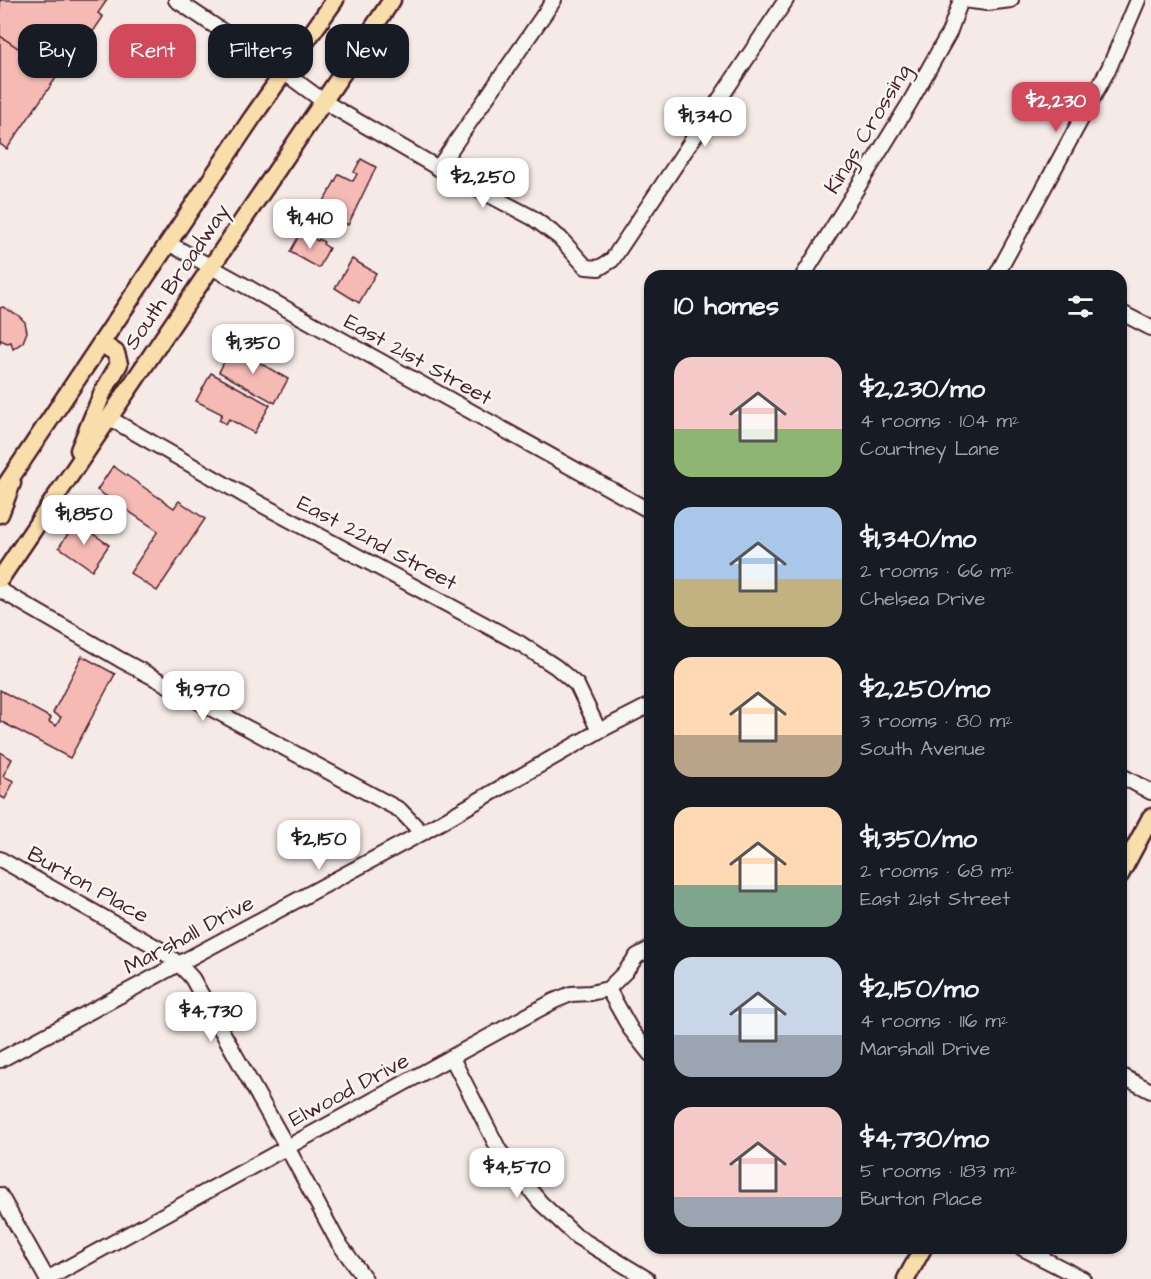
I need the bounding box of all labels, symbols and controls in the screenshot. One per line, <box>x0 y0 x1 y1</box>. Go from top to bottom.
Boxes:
chip: Buy <box>18 24 97 78</box>
chip: Rent <box>109 24 196 78</box>
chip: Filters <box>208 24 313 78</box>
chip: New <box>325 24 409 78</box>
street label: Kings Crossing <box>817 58 920 200</box>
pin: $2,230 <box>1007 82 1105 133</box>
text: $2,230 <box>1026 87 1086 115</box>
pin: $1,340 <box>656 97 754 148</box>
text: $1,340 <box>678 102 732 130</box>
pin: $2,250 <box>434 158 532 209</box>
text: $2,250 <box>451 163 515 191</box>
street label: South Broadway <box>117 198 238 357</box>
pin: $1,410 <box>261 199 359 250</box>
text: $1,410 <box>287 204 333 232</box>
text: 10 homes <box>674 288 779 324</box>
icon: filters <box>1064 290 1097 323</box>
street label: East 21st Street <box>338 306 498 414</box>
pin: $1,350 <box>204 324 302 375</box>
text: $1,350 <box>226 329 280 357</box>
text: $2,230/mo <box>860 371 985 407</box>
icon: home <box>722 381 794 453</box>
text: 4 rooms · 104 m² <box>860 407 1019 435</box>
text: Courtney Lane <box>860 435 999 463</box>
street label: East 22nd Street <box>292 488 463 598</box>
pin: $1,850 <box>35 495 133 546</box>
text: $1,850 <box>56 500 113 528</box>
text: $1,340/mo <box>860 521 976 557</box>
icon: home <box>722 531 794 603</box>
text: 2 rooms · 66 m² <box>860 557 1014 585</box>
text: Chelsea Drive <box>860 585 985 613</box>
pin: $1,970 <box>154 671 252 722</box>
text: $2,250/mo <box>860 671 990 707</box>
text: $1,970 <box>176 676 230 704</box>
icon: home <box>722 681 794 753</box>
text: 3 rooms · 80 m² <box>860 707 1013 735</box>
text: South Avenue <box>860 735 985 763</box>
pin: $2,150 <box>270 820 368 871</box>
text: $1,350/mo <box>860 821 977 857</box>
text: $2,150 <box>291 825 347 853</box>
icon: home <box>722 831 794 903</box>
street label: Burton Place <box>22 839 154 931</box>
text: 2 rooms · 68 m² <box>860 857 1014 885</box>
text: East 21st Street <box>860 885 1010 913</box>
street label: Marshall Drive <box>118 888 260 982</box>
text: $2,150/mo <box>860 971 979 1007</box>
icon: home <box>722 981 794 1053</box>
pin: $4,730 <box>162 992 260 1043</box>
text: $4,730 <box>179 997 243 1025</box>
text: 4 rooms · 116 m² <box>860 1007 1008 1035</box>
text: Marshall Drive <box>860 1035 990 1063</box>
street label: Elwood Drive <box>283 1045 415 1135</box>
text: $4,730/mo <box>860 1121 989 1157</box>
icon: home <box>722 1131 794 1203</box>
pin: $4,570 <box>468 1148 566 1199</box>
text: $4,570 <box>483 1153 551 1181</box>
text: 5 rooms · 183 m² <box>860 1157 1017 1185</box>
text: Burton Place <box>860 1185 982 1213</box>

